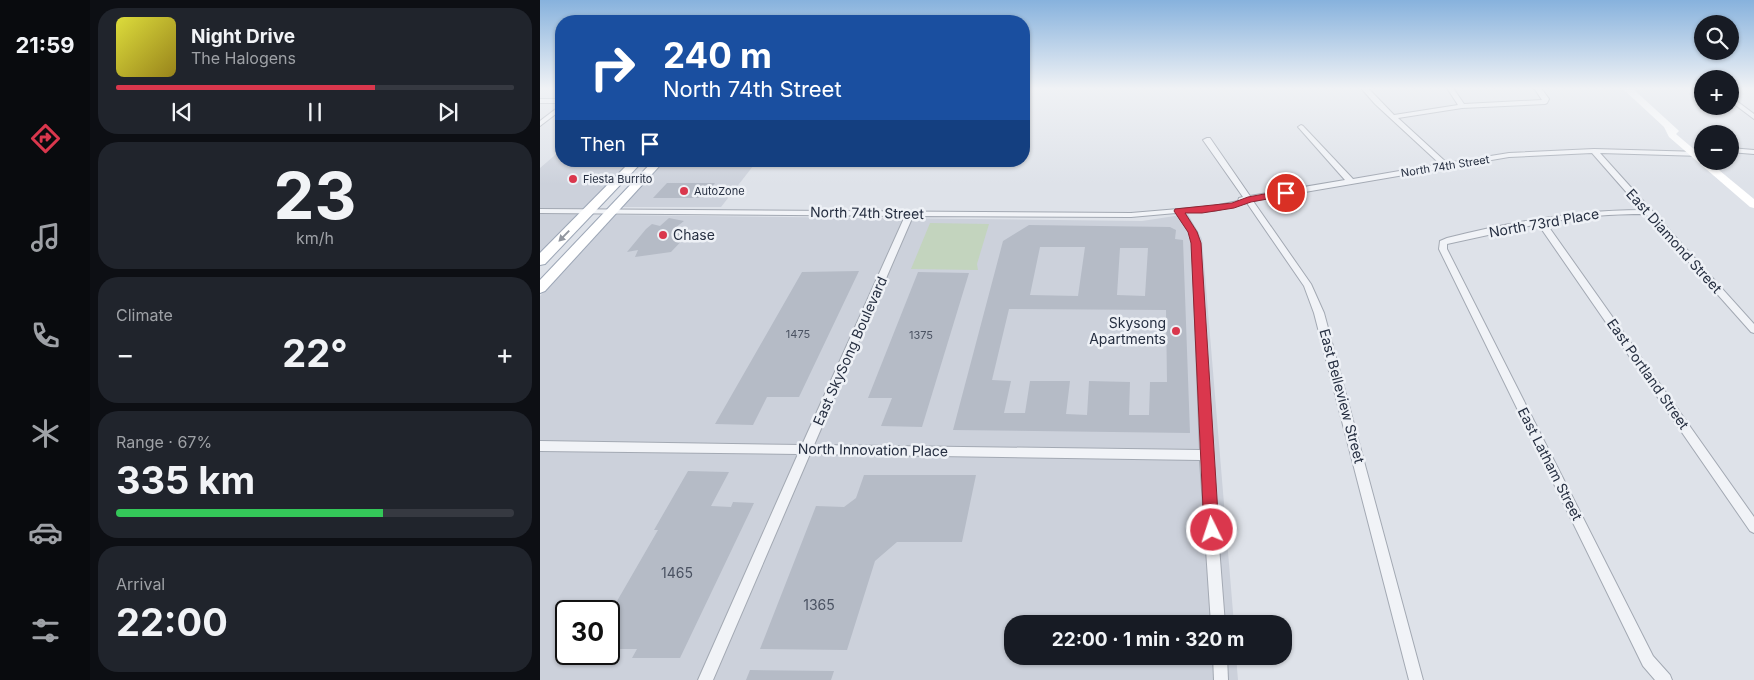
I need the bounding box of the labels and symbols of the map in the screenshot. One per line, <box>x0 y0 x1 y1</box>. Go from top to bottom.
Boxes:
street label: North 74th Street <box>1400 152 1491 180</box>
place label: Fiesta Burrito <box>583 172 653 186</box>
pin <box>1265 172 1307 214</box>
marker: Fiesta Burrito <box>567 173 579 185</box>
place label: AutoZone <box>694 184 745 198</box>
marker: AutoZone <box>678 185 690 197</box>
street label: East Diamond Street <box>1623 185 1726 297</box>
street label: North 74th Street <box>810 203 924 222</box>
street label: North 73rd Place <box>1488 204 1600 241</box>
place label: Chase <box>673 226 715 243</box>
marker: Chase <box>657 229 669 241</box>
one-way arrow <box>558 230 570 242</box>
street label: East SkySong Boulevard <box>809 274 890 428</box>
place label: Skysong Apartments <box>1089 314 1166 347</box>
street label: East Portland Street <box>1604 315 1693 433</box>
marker: Skysong Apartments <box>1170 325 1182 337</box>
house number: 1475 <box>786 327 811 341</box>
street label: East Belleview Street <box>1316 327 1369 465</box>
house number: 1375 <box>909 328 933 342</box>
street label: East Latham Street <box>1515 404 1586 523</box>
street label: North Innovation Place <box>798 440 948 459</box>
position arrow <box>1185 503 1237 555</box>
house number: 1465 <box>661 564 693 581</box>
house number: 1365 <box>803 596 835 613</box>
speed limit sign: 30 <box>555 600 620 665</box>

